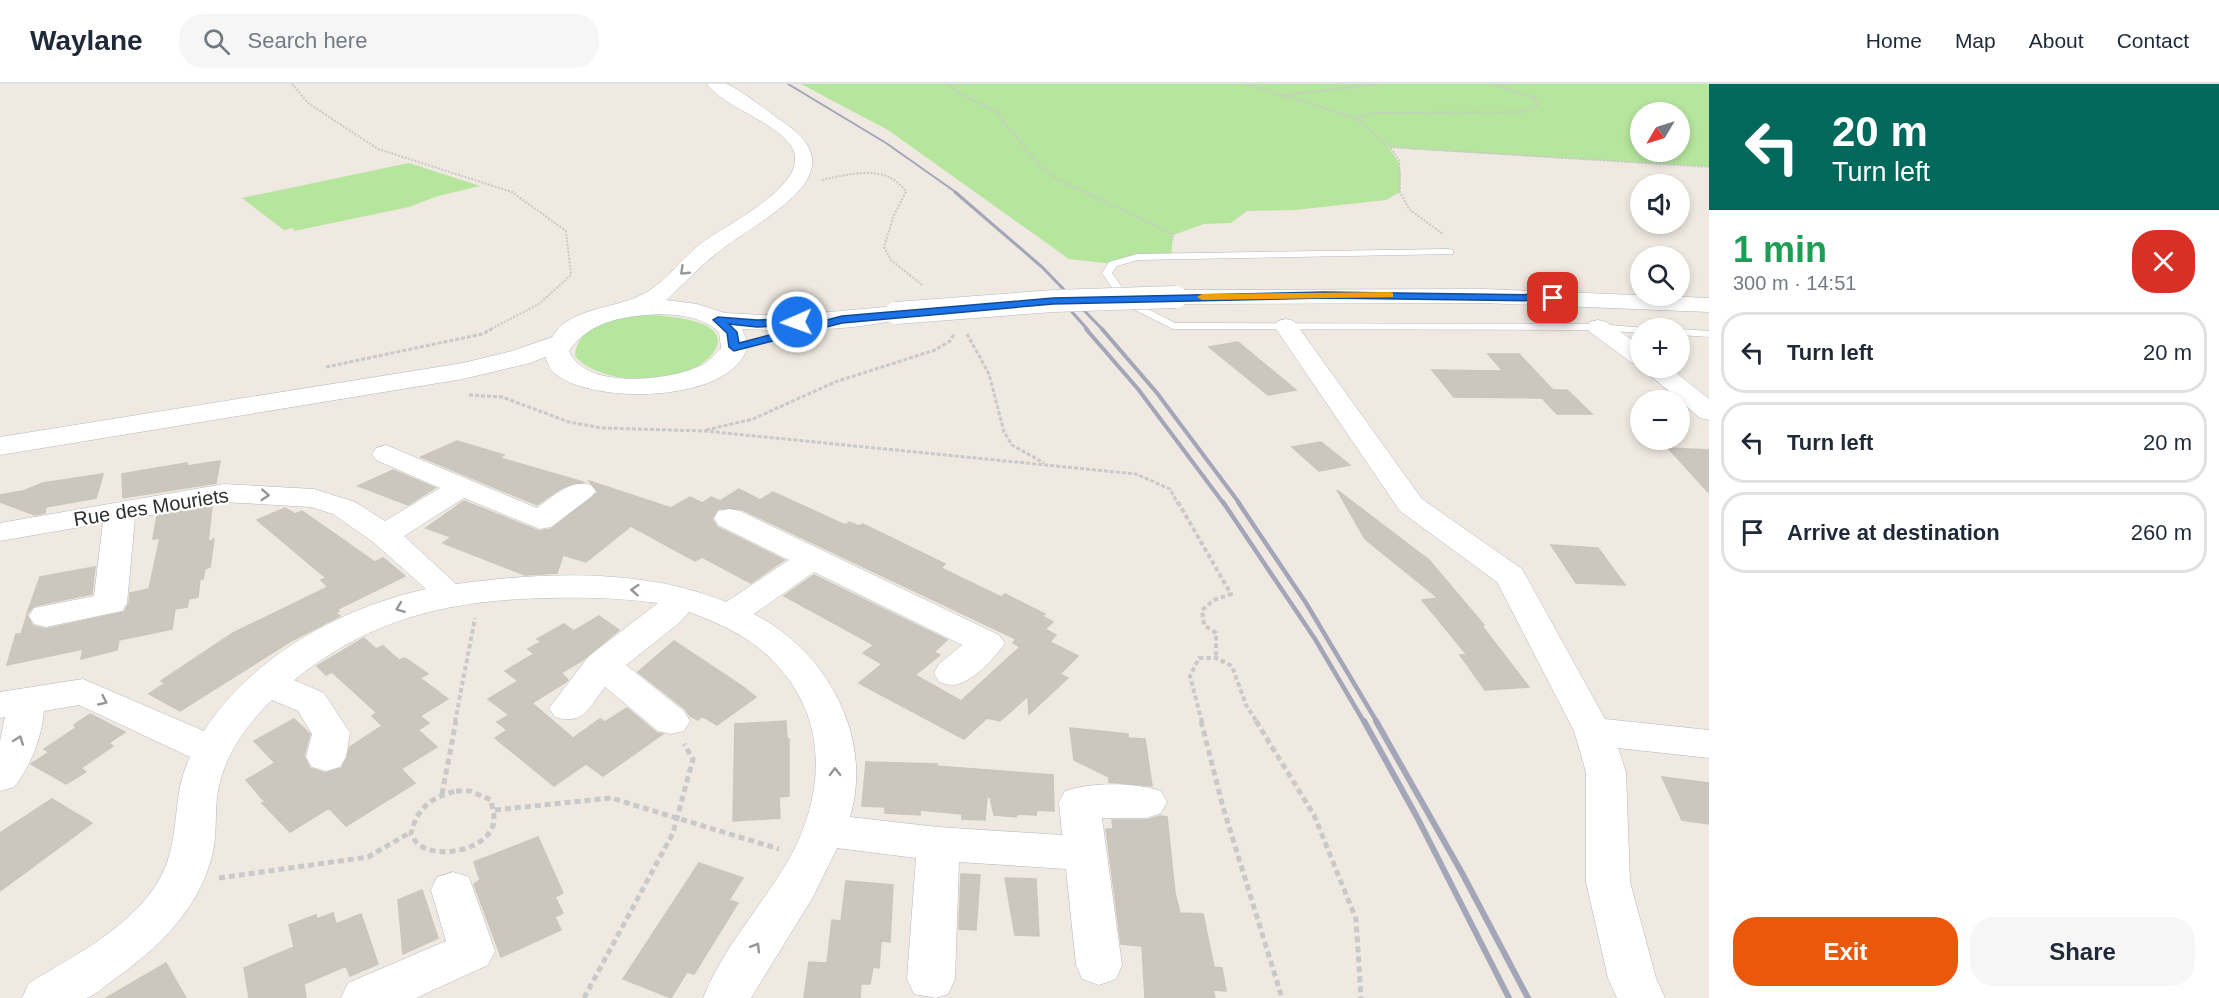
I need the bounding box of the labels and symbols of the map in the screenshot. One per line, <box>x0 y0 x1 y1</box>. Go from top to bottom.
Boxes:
north arrow <box>1630 102 1690 162</box>
one-way arrow <box>680 264 691 275</box>
pin <box>1527 272 1578 323</box>
position arrow <box>765 290 829 354</box>
street label: Rue des Mouriets <box>72 484 230 530</box>
one-way arrow <box>260 488 269 501</box>
one-way arrow <box>630 584 639 597</box>
one-way arrow <box>395 601 406 614</box>
one-way arrow <box>97 694 108 706</box>
one-way arrow <box>11 736 24 746</box>
one-way arrow <box>829 768 842 777</box>
one-way arrow <box>749 943 761 953</box>

